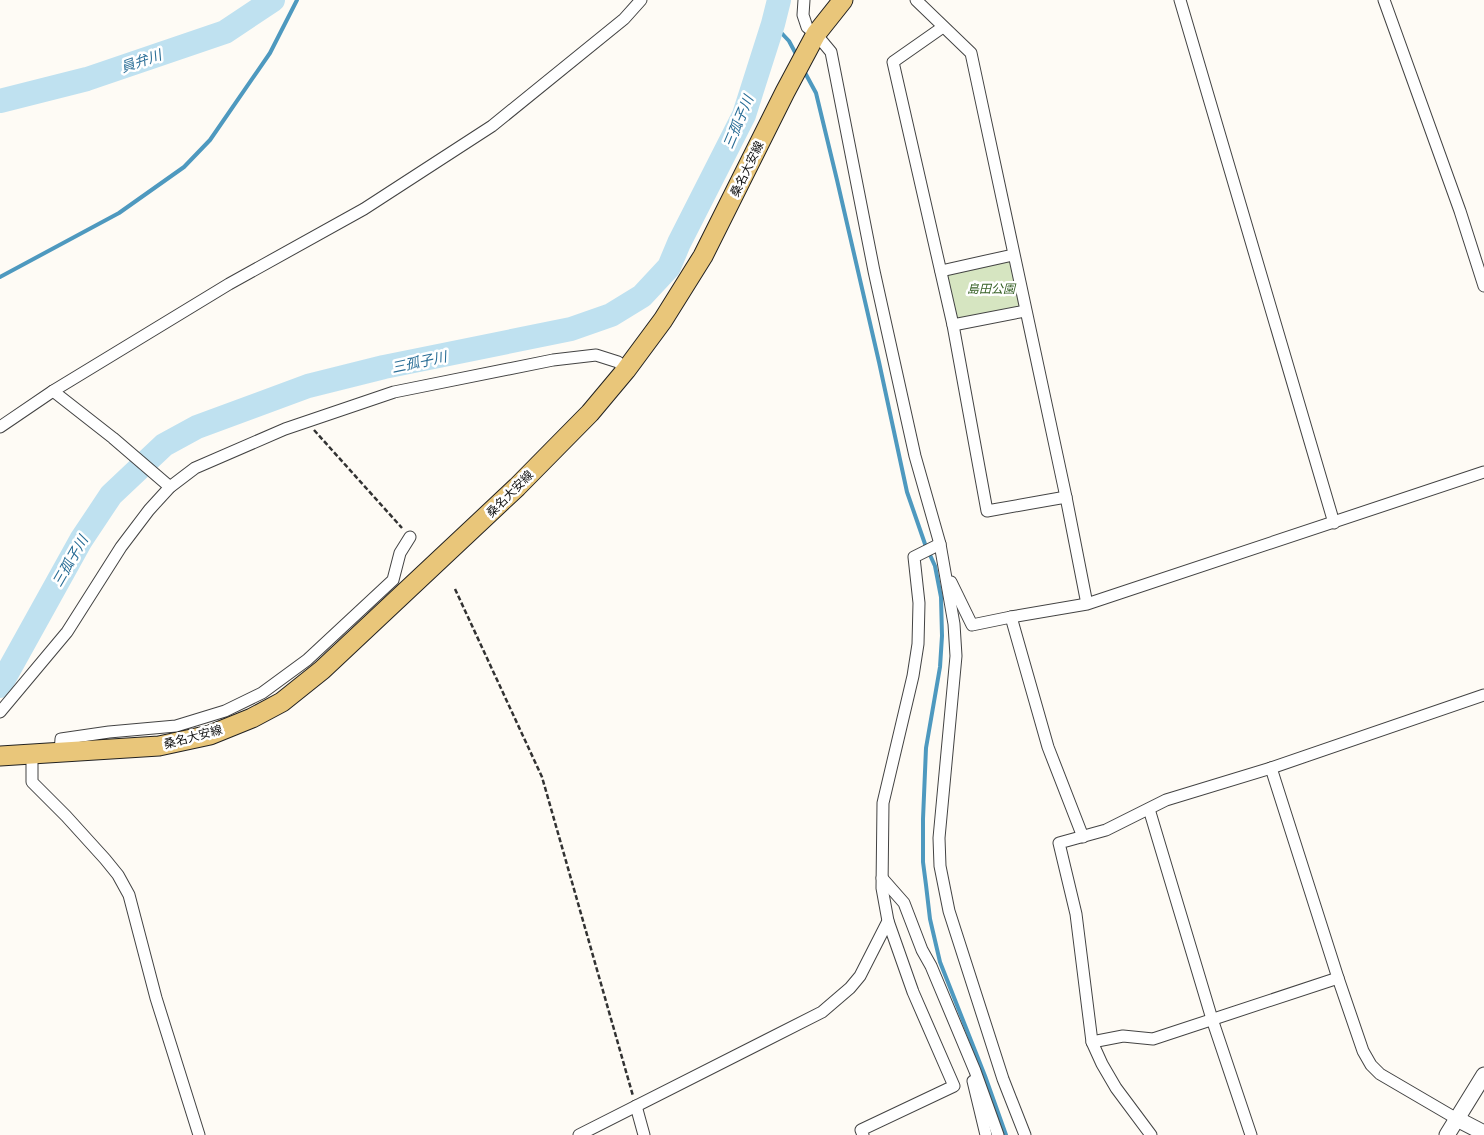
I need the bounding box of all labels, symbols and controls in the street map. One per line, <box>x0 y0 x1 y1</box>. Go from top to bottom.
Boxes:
water label: 員弁川 <box>119 46 165 75</box>
water label: 三孤子川 <box>720 91 757 151</box>
street label: 桑名大安線 <box>728 139 766 199</box>
park label: 島田公園 <box>967 282 1017 296</box>
water label: 三孤子川 <box>390 348 450 376</box>
street label: 桑名大安線 <box>484 468 536 520</box>
water label: 三孤子川 <box>49 531 92 589</box>
street label: 桑名大安線 <box>162 722 224 752</box>

